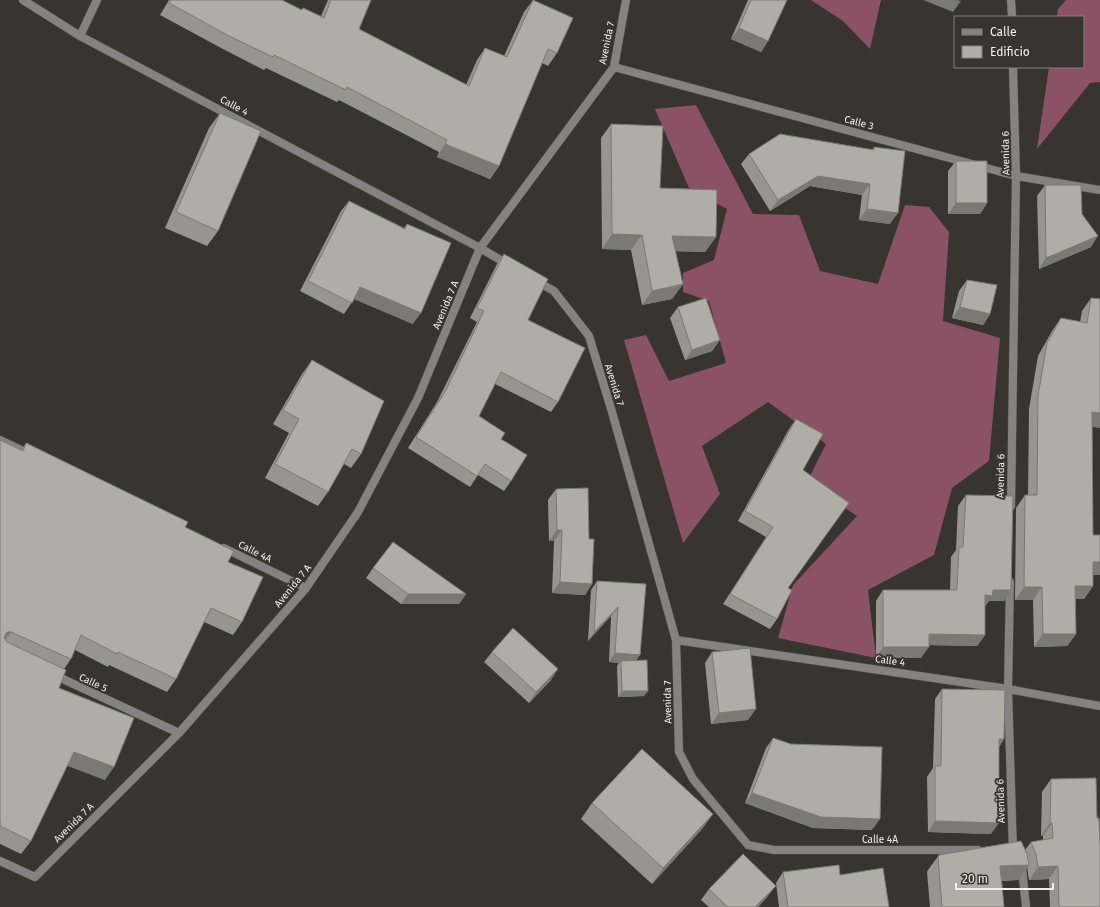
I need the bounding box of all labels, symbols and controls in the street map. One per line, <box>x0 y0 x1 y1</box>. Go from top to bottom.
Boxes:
legend <box>954 16 1084 68</box>
street label: Avenida 7 <box>597 20 617 65</box>
text: Calle <box>990 25 1017 39</box>
text: Edificio <box>990 45 1030 59</box>
street label: Calle 4 <box>218 94 251 119</box>
street label: Calle 3 <box>843 113 875 133</box>
street label: Avenida 6 <box>1000 131 1012 175</box>
street label: Avenida 7 A <box>430 279 462 331</box>
street label: Avenida 7 <box>602 363 626 408</box>
street label: Avenida 6 <box>995 454 1007 498</box>
street label: Calle 4A <box>236 539 274 565</box>
street label: Avenida 7 A <box>272 562 314 610</box>
street label: Calle 4 <box>874 653 906 669</box>
street label: Calle 5 <box>77 671 109 695</box>
street label: Avenida 7 <box>662 680 674 724</box>
street label: Avenida 6 <box>994 779 1008 823</box>
street label: Avenida 7 A <box>51 800 97 846</box>
street label: Calle 4A <box>862 834 898 846</box>
scale bar <box>956 865 1053 891</box>
text: 20 m <box>962 872 988 886</box>

